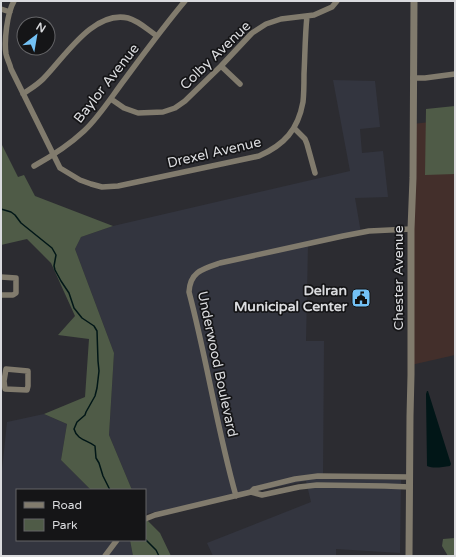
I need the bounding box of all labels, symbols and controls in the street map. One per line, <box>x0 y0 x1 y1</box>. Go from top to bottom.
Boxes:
north arrow <box>16 16 56 56</box>
street label: Colby Avenue <box>177 17 254 93</box>
text: N <box>34 20 48 36</box>
street label: Baylor Avenue <box>70 40 143 126</box>
street label: Drexel Avenue <box>165 133 263 172</box>
street label: Chester Avenue <box>390 225 407 331</box>
place label: Delran Municipal Center <box>234 282 348 315</box>
public building icon: Delran Municipal Center <box>350 287 372 309</box>
street label: Underwood Boulevard <box>194 290 241 439</box>
legend <box>16 489 146 541</box>
text: Road <box>52 498 82 512</box>
text: Park <box>52 518 78 532</box>

